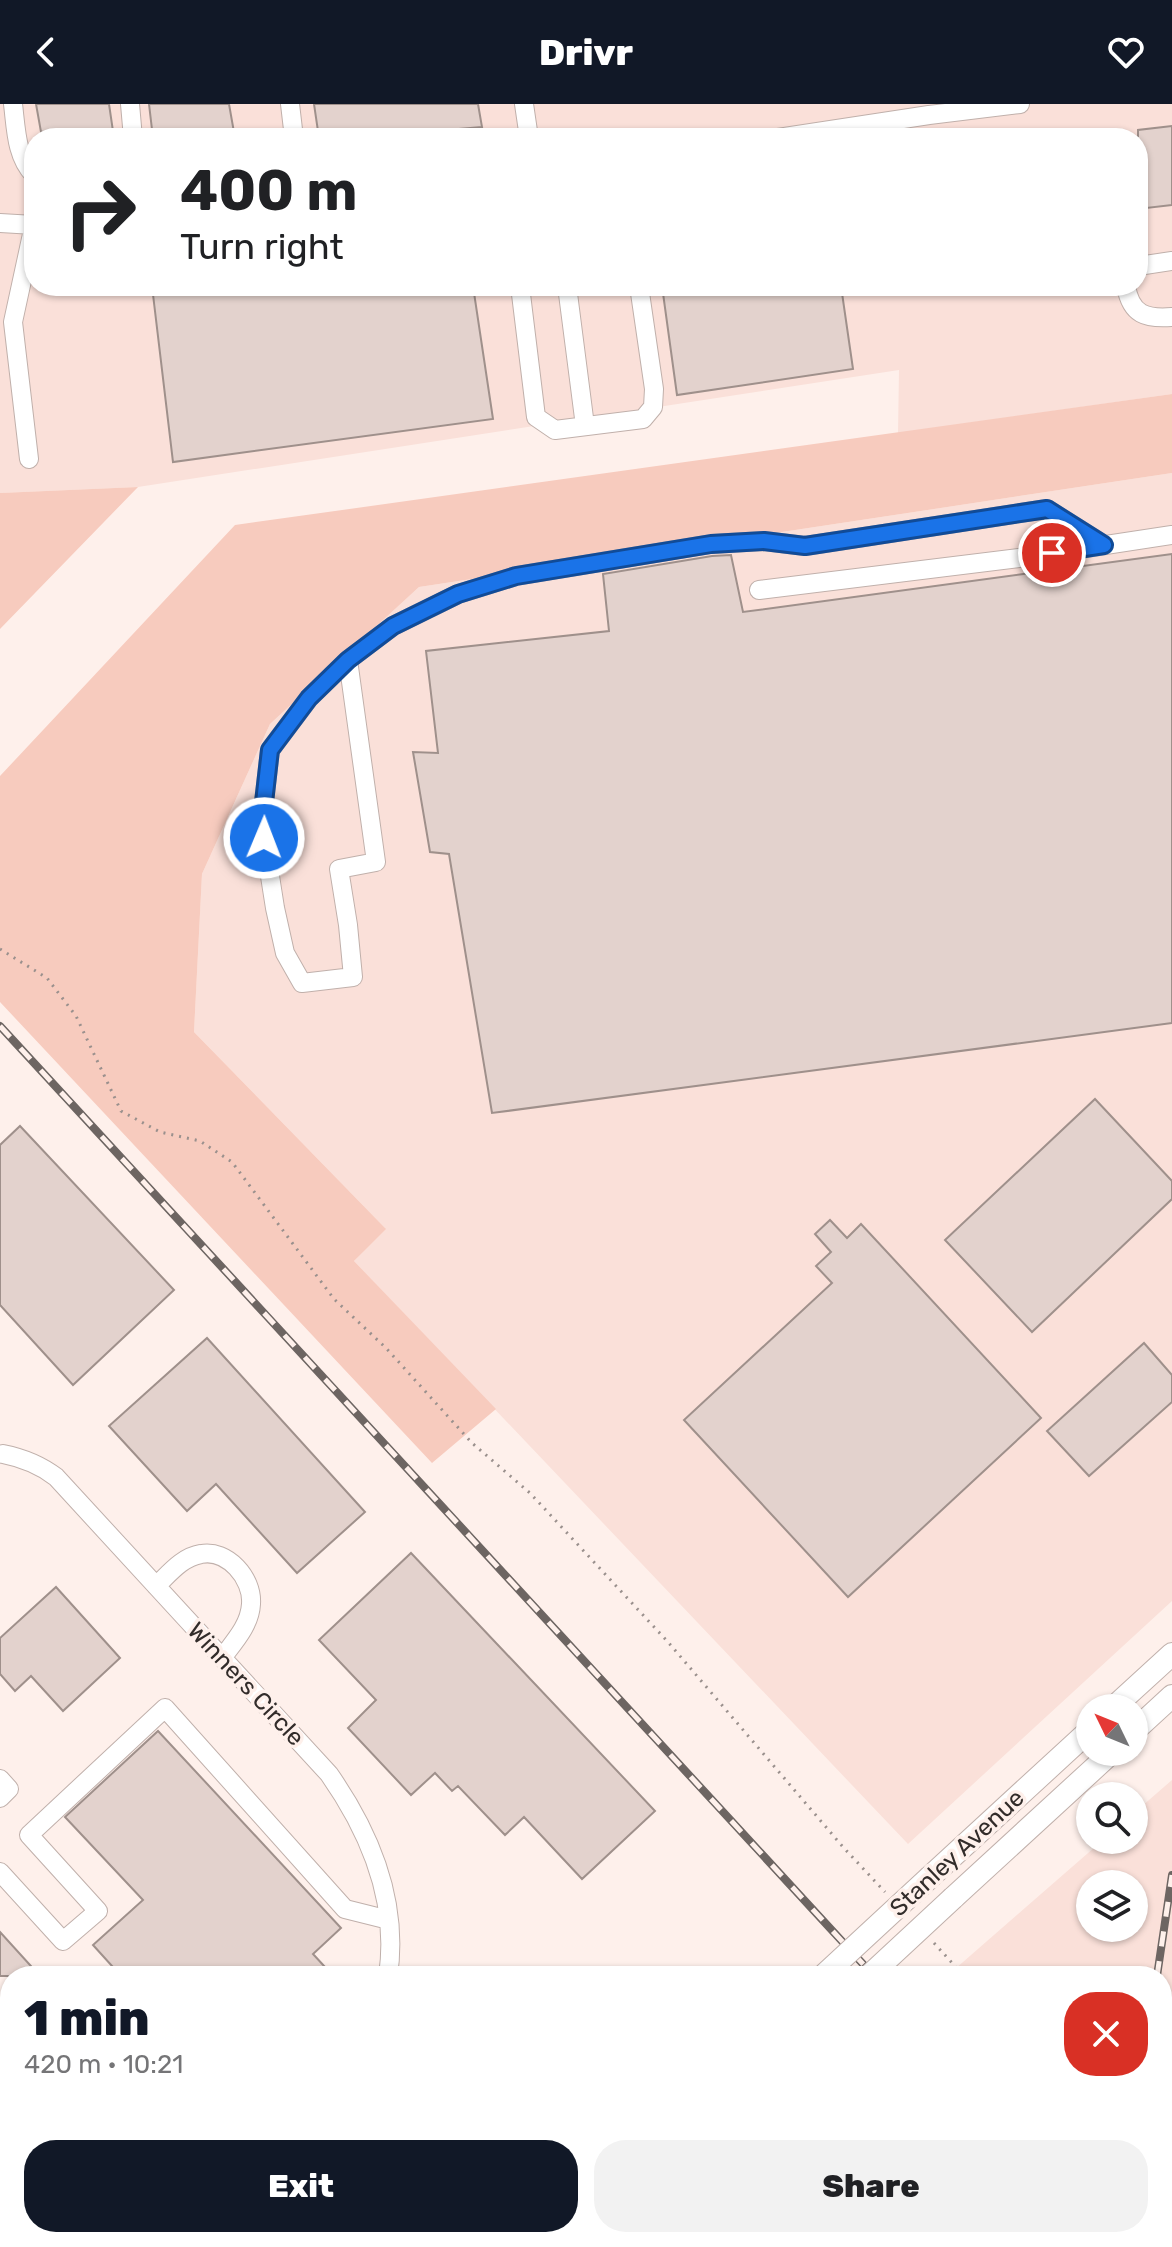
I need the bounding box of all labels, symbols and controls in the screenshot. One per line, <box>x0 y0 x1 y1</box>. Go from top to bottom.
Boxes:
icon: back <box>24 30 68 74</box>
icon: heart <box>1104 30 1148 74</box>
text: Drivr <box>539 31 633 74</box>
text: 400 m <box>180 158 358 224</box>
icon: right <box>48 160 152 264</box>
text: Turn right <box>180 225 344 268</box>
pin <box>1018 519 1086 587</box>
icon: arrive <box>1030 531 1074 575</box>
position arrow <box>222 796 306 880</box>
street label: Winners Circle <box>182 1617 310 1751</box>
north arrow <box>1076 1694 1148 1766</box>
map controls <box>1076 1694 1148 1942</box>
button: search <box>1076 1782 1148 1854</box>
street label: Stanley Avenue <box>884 1784 1030 1922</box>
button: layers <box>1076 1870 1148 1942</box>
text: 1 min <box>24 1990 150 2047</box>
button: close <box>1064 1992 1148 2076</box>
text: 420 m · 10:21 <box>24 2049 183 2080</box>
button: Exit <box>24 2140 578 2232</box>
button: Share <box>594 2140 1148 2232</box>

